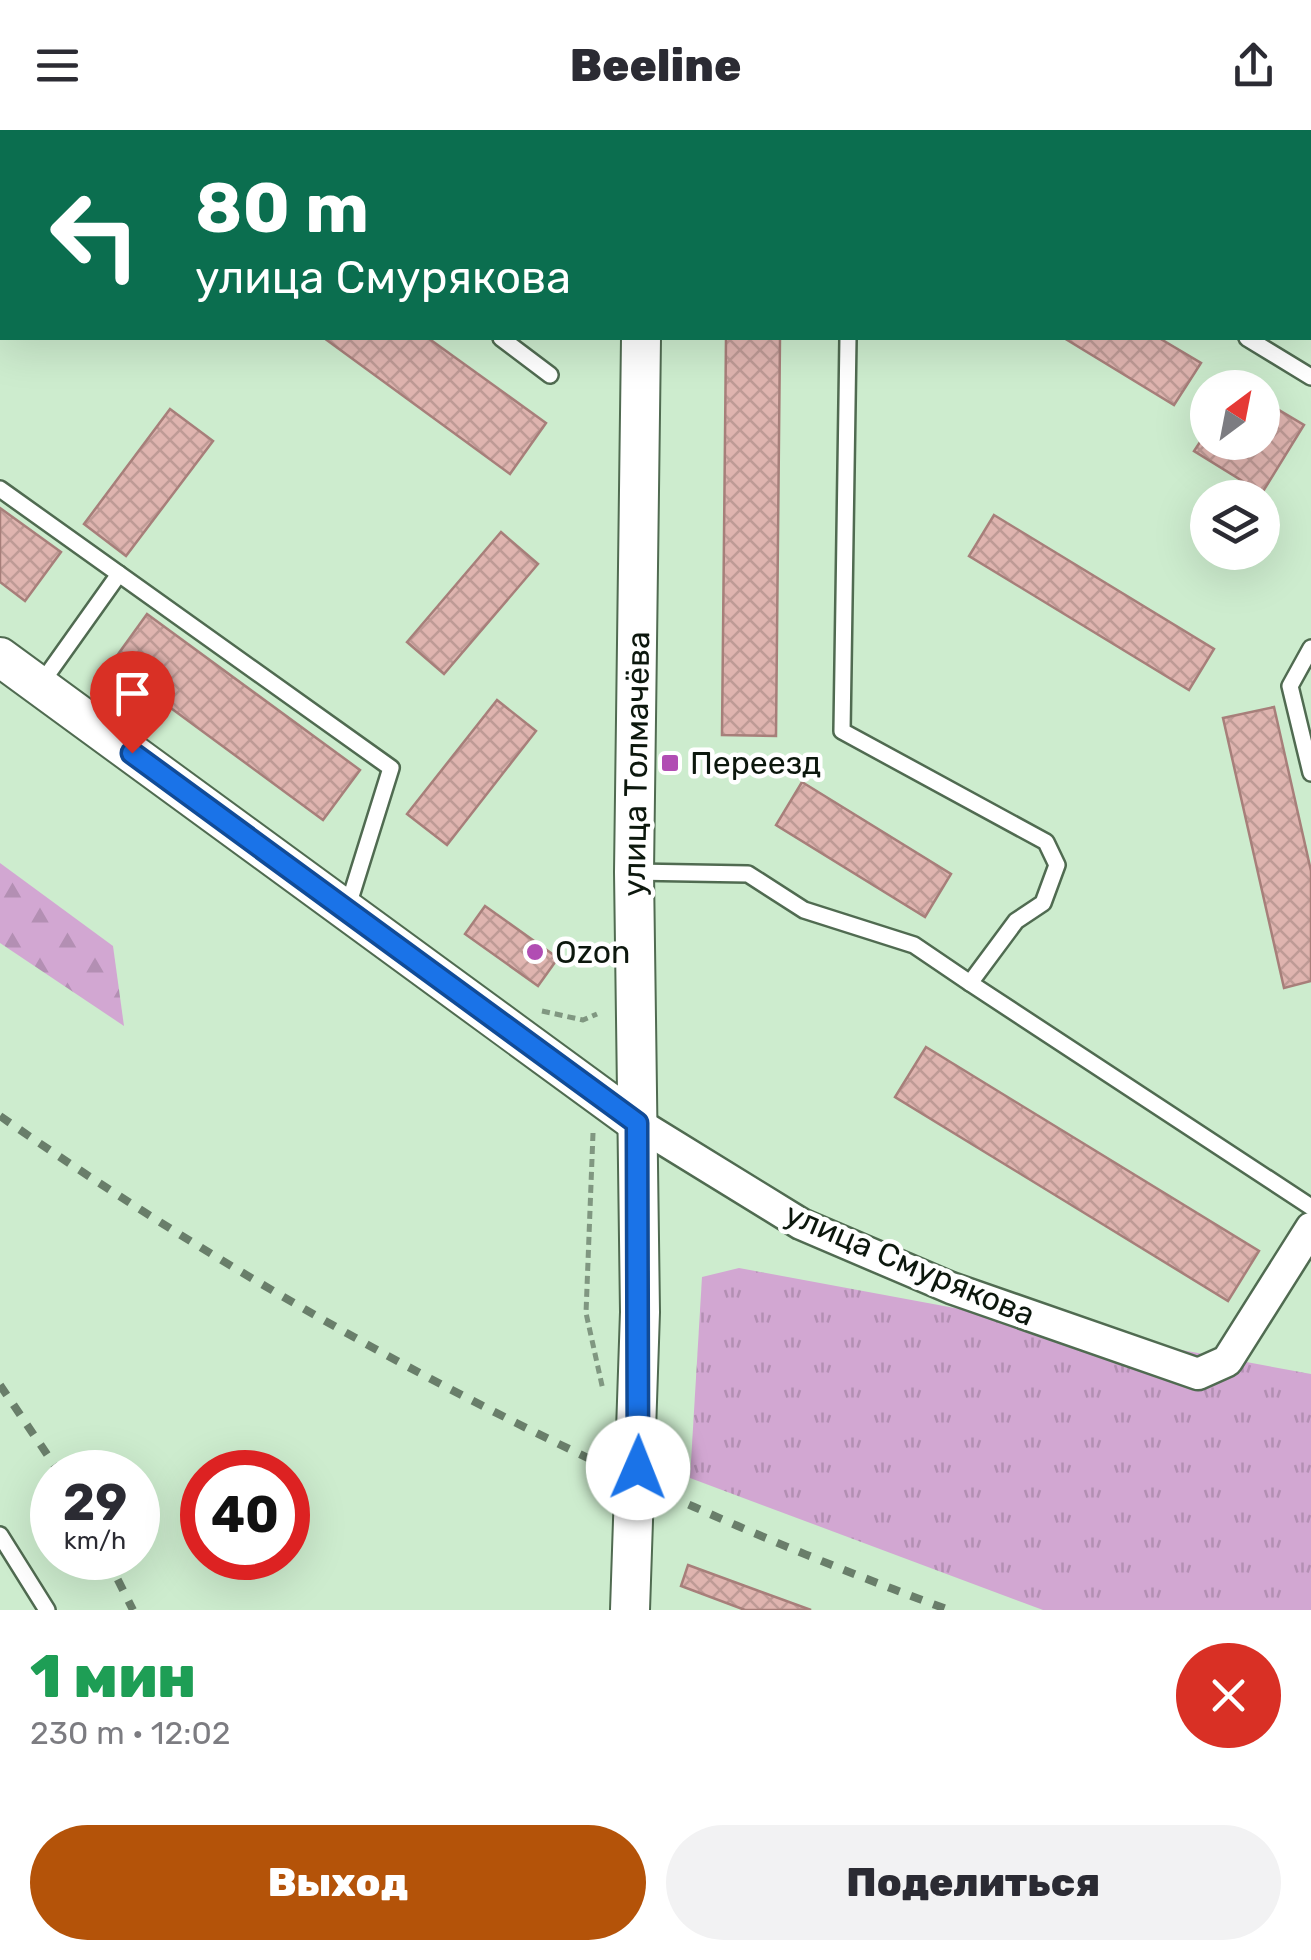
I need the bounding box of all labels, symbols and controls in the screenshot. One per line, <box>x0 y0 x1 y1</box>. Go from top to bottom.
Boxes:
icon: menu <box>30 38 85 93</box>
icon: share <box>1226 38 1281 93</box>
text: Beeline <box>570 39 741 92</box>
text: 80 m <box>195 167 369 250</box>
icon: left <box>30 170 160 300</box>
text: улица Смурякова <box>195 251 571 304</box>
north arrow <box>1190 370 1280 460</box>
map controls <box>1190 370 1280 570</box>
button: layers <box>1190 480 1280 570</box>
street label: улица Толмачёва <box>615 631 657 897</box>
pin <box>90 651 175 754</box>
icon: arrive <box>105 666 160 721</box>
place label: Переезд <box>690 744 821 782</box>
marker: Переезд <box>659 752 681 774</box>
place label: Ozon <box>555 933 631 971</box>
marker: Ozon <box>524 941 546 963</box>
street label: улица Смурякова <box>779 1194 1041 1334</box>
position arrow <box>586 1416 690 1520</box>
speed limit sign: 40 <box>180 1450 310 1580</box>
text: 29 <box>63 1473 127 1533</box>
text: km/h <box>64 1526 126 1555</box>
text: 1 мин <box>30 1641 196 1712</box>
button: close <box>1176 1643 1281 1748</box>
text: 230 m · 12:02 <box>30 1714 231 1752</box>
button: Выход <box>30 1825 646 1940</box>
button: Поделиться <box>666 1825 1281 1940</box>

